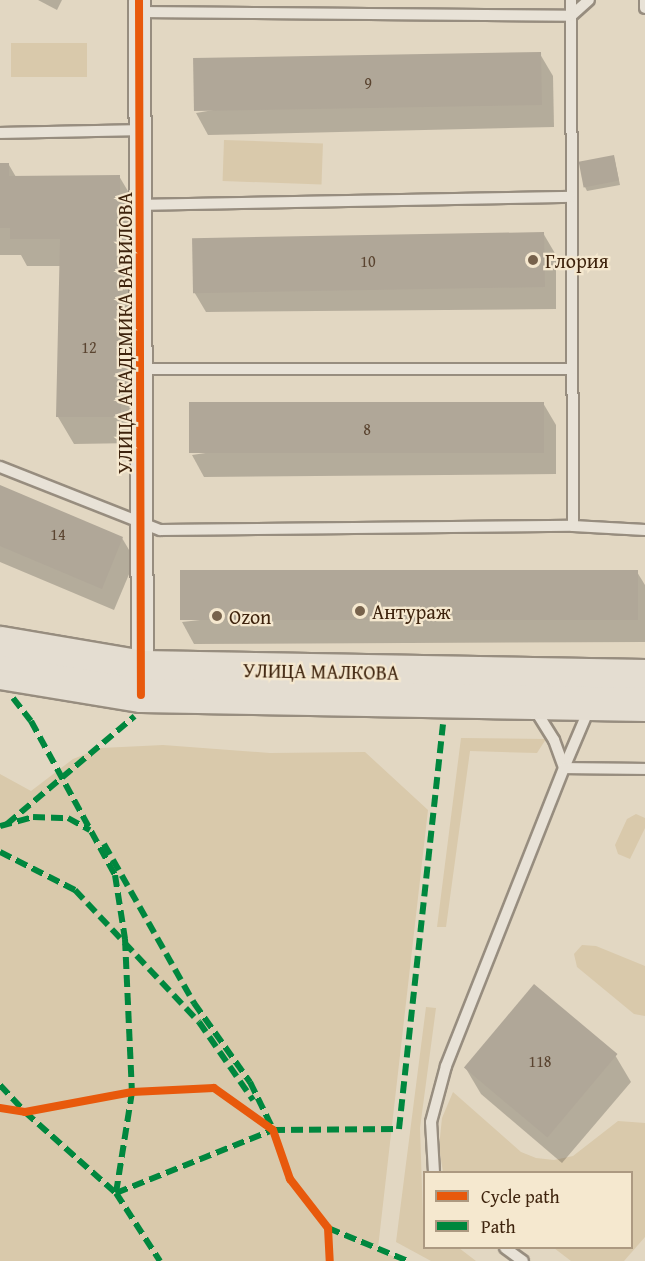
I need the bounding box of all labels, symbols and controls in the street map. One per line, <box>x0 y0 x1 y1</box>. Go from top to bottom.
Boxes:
house number: 9 <box>364 73 372 93</box>
street label: УЛИЦА АКАДЕМИКА ВАВИЛОВА <box>112 192 136 474</box>
place label: Глория <box>545 248 609 272</box>
house number: 10 <box>360 251 376 271</box>
marker: Глория <box>526 253 540 267</box>
house number: 12 <box>81 337 97 357</box>
house number: 8 <box>363 419 371 439</box>
house number: 14 <box>50 524 66 544</box>
place label: Антураж <box>372 599 451 623</box>
place label: Ozon <box>229 604 271 628</box>
marker: Антураж <box>353 604 367 618</box>
marker: Ozon <box>210 609 224 623</box>
street label: УЛИЦА МАЛКОВА <box>243 658 399 684</box>
house number: 118 <box>528 1051 552 1071</box>
legend <box>423 1171 633 1249</box>
text: Cycle path <box>481 1183 560 1210</box>
text: Path <box>481 1213 516 1240</box>

